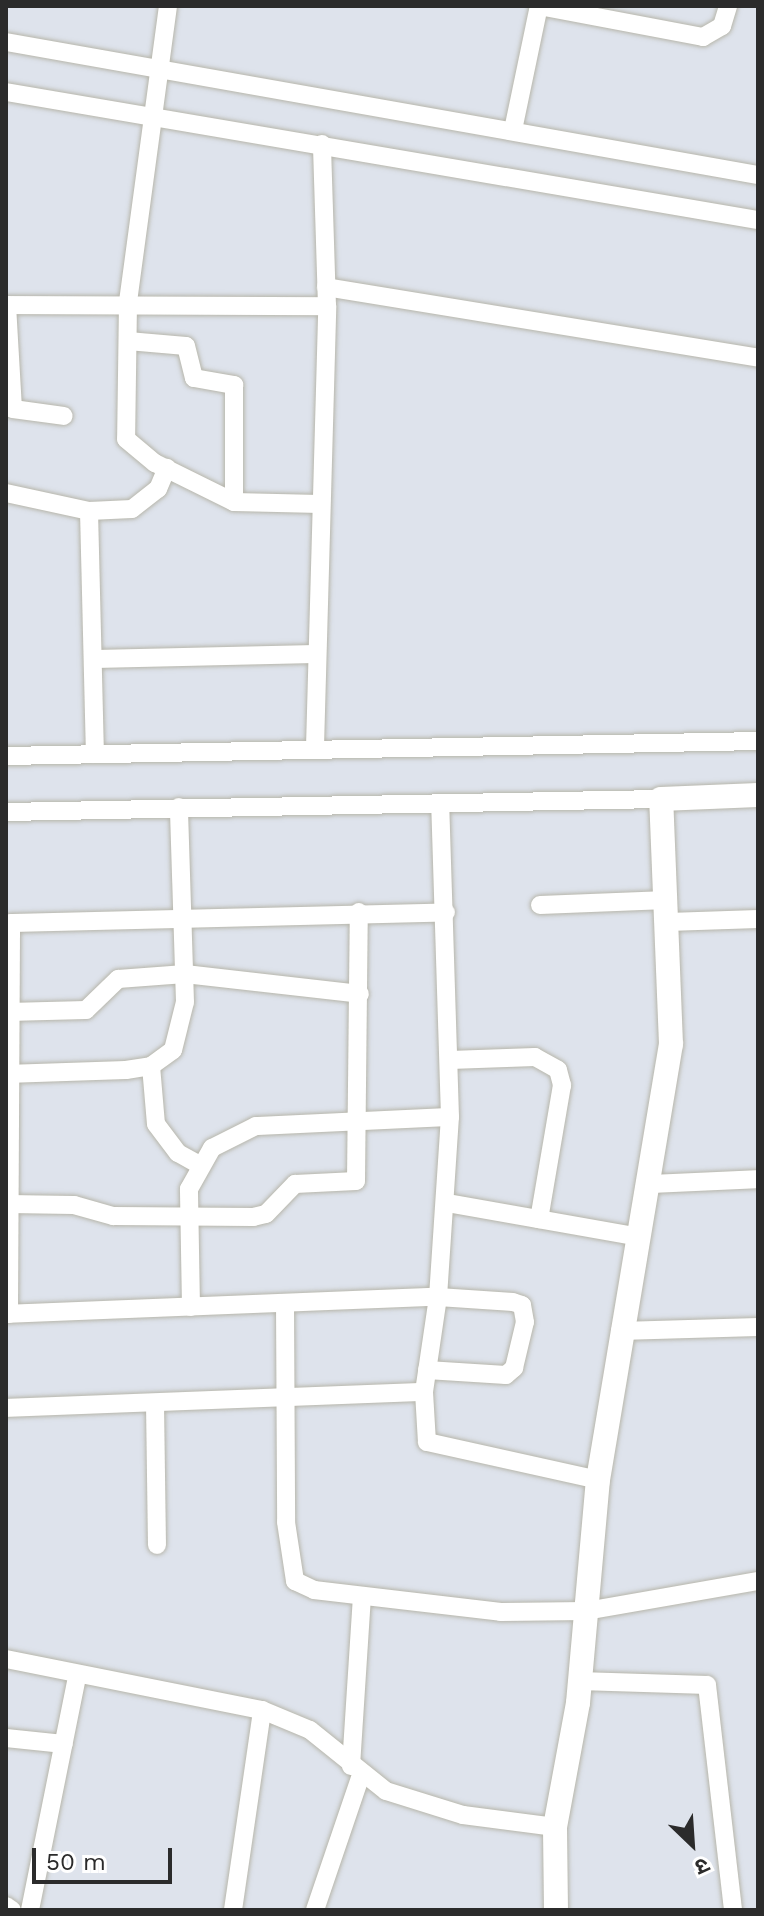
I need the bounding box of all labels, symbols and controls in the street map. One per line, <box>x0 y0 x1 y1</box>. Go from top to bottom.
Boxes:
north arrow <box>652 1804 732 1884</box>
scale bar <box>36 1832 176 1882</box>
text: 50 m <box>46 1848 106 1876</box>
text: उ <box>691 1852 713 1880</box>

